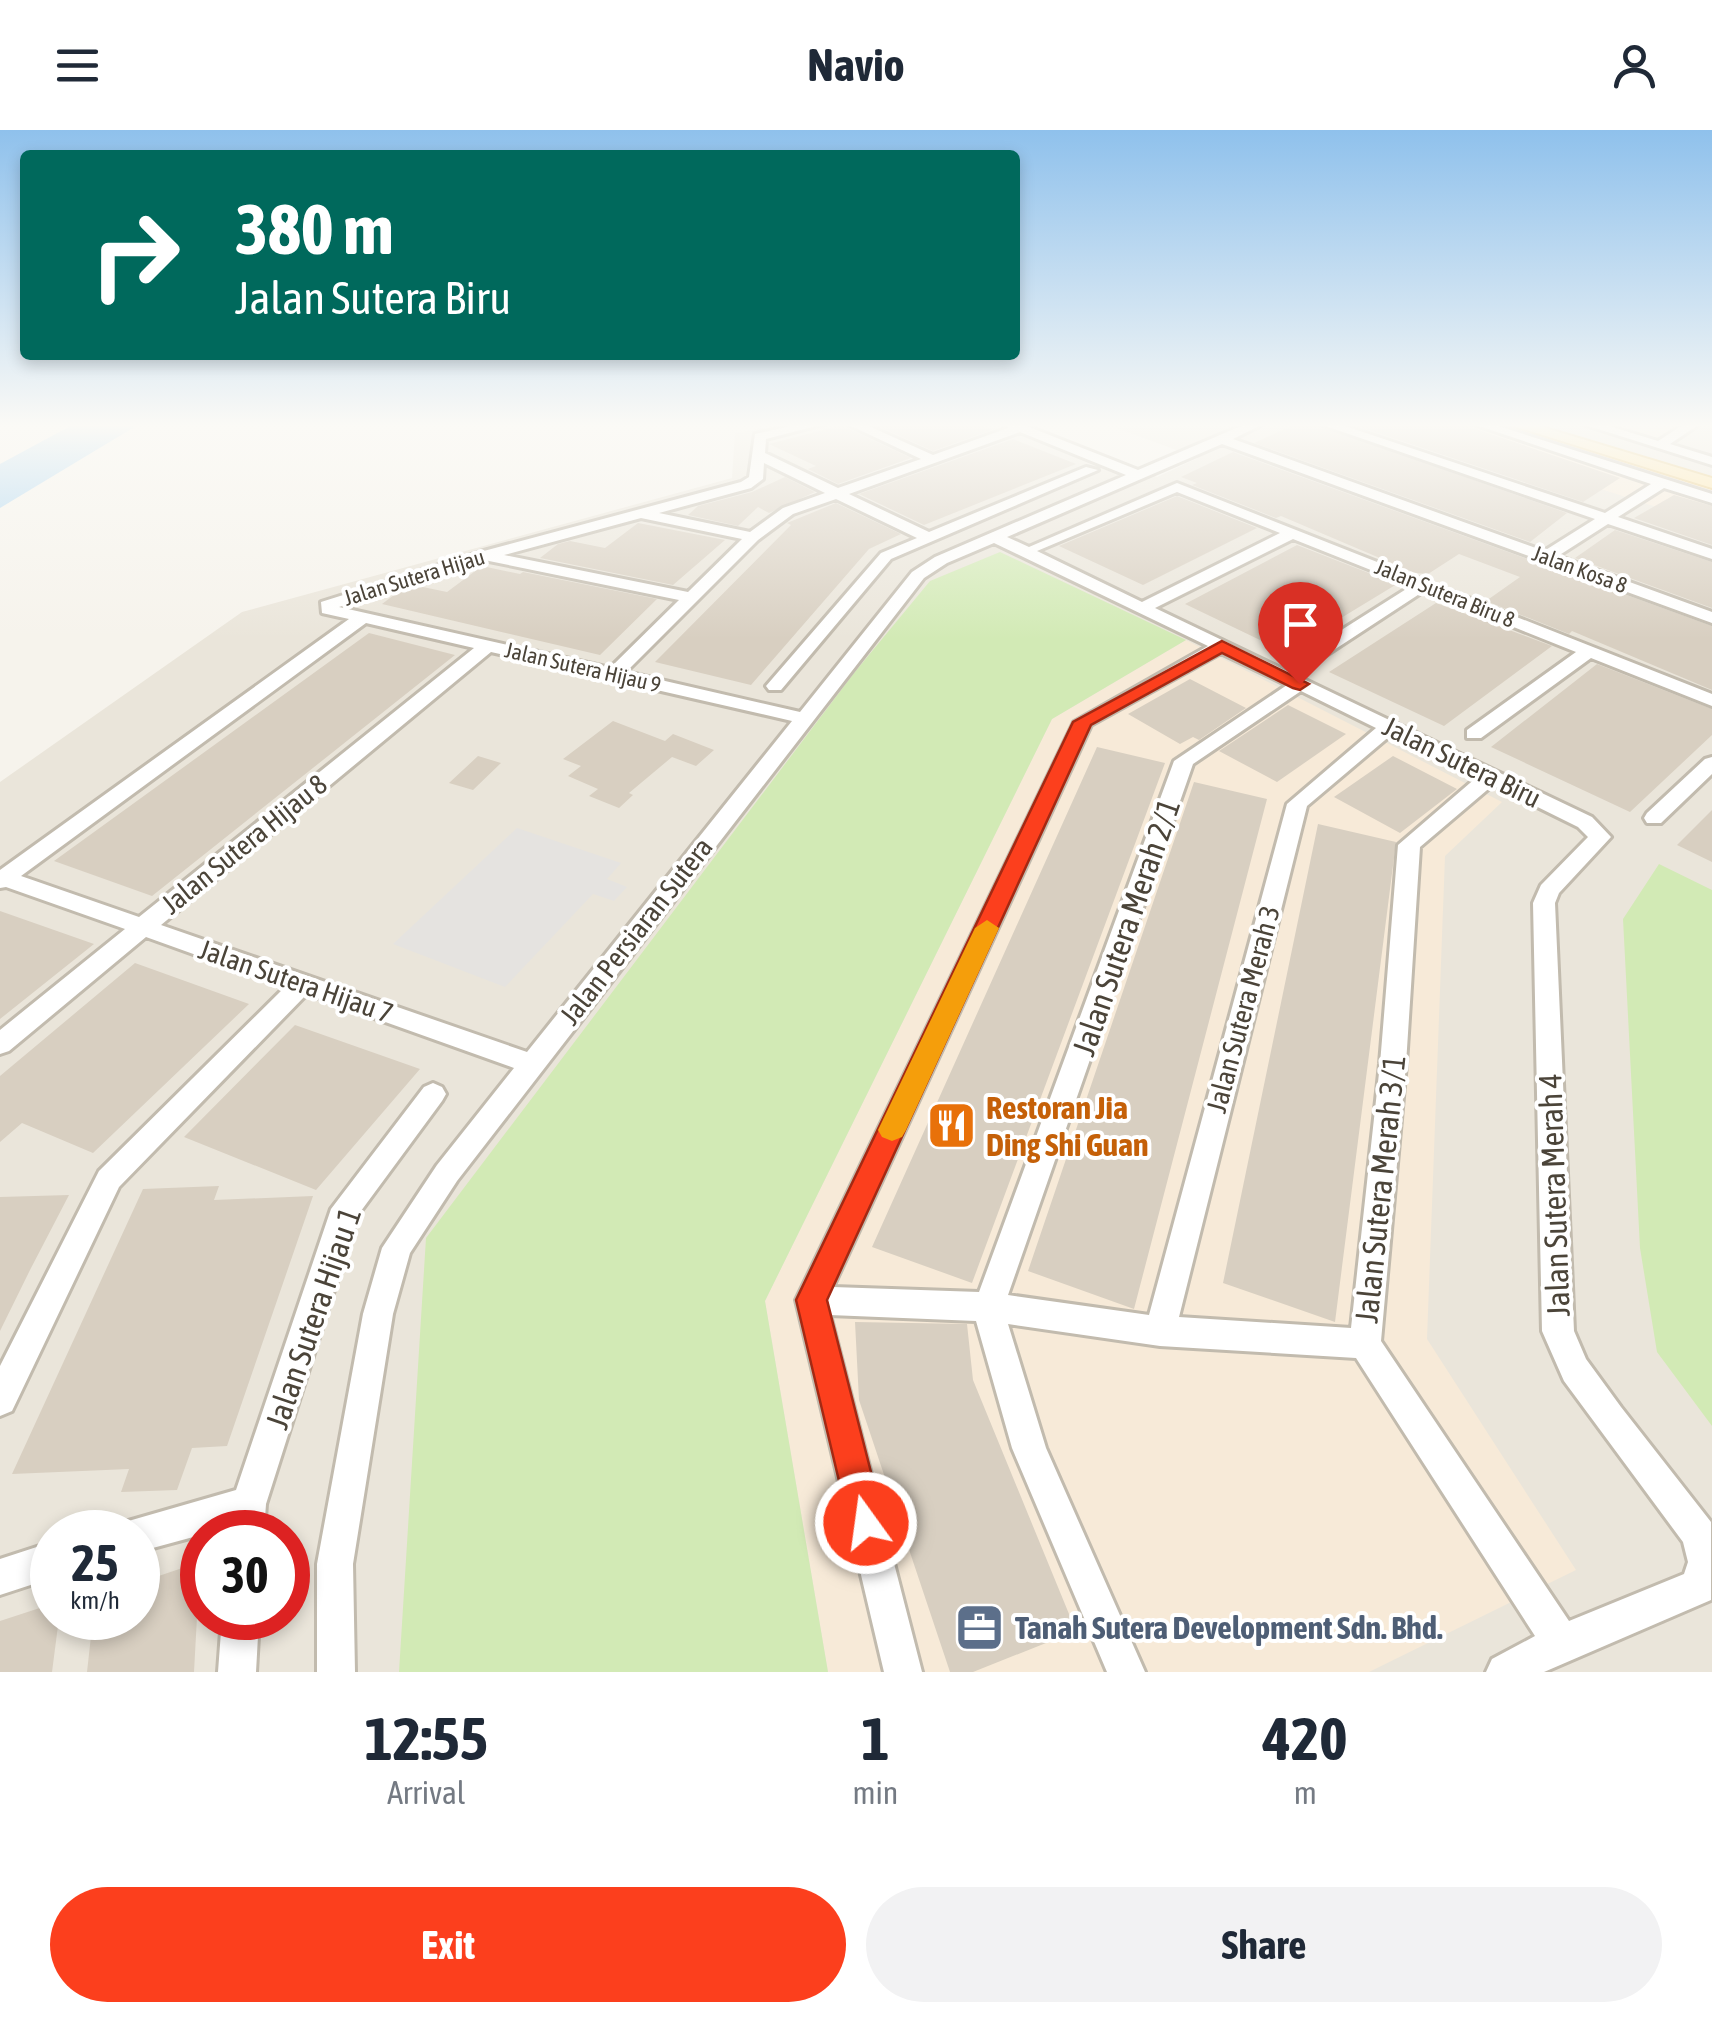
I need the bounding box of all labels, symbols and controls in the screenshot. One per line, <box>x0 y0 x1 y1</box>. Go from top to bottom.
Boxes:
icon: menu <box>50 38 105 93</box>
icon: person <box>1607 38 1662 93</box>
text: Navio <box>807 39 905 91</box>
text: 380 m <box>235 189 394 269</box>
icon: right <box>70 190 200 320</box>
text: Jalan Sutera Biru <box>235 272 511 324</box>
street label: Jalan Kosa 8 <box>1529 540 1631 598</box>
street label: Jalan Sutera Hijau <box>340 543 488 611</box>
street label: Jalan Sutera Biru 8 <box>1371 553 1519 633</box>
pin <box>1258 582 1343 685</box>
icon: arrive <box>1273 597 1328 652</box>
street label: Jalan Sutera Hijau 9 <box>502 636 664 698</box>
street label: Jalan Sutera Biru <box>1378 710 1546 814</box>
street label: Jalan Sutera Hijau 8 <box>155 768 333 920</box>
street label: Jalan Sutera Merah 2/1 <box>1065 794 1187 1060</box>
street label: Jalan Persiaran Sutera <box>553 831 719 1031</box>
street label: Jalan Sutera Merah 3 <box>1200 902 1286 1116</box>
street label: Jalan Sutera Hijau 7 <box>195 933 397 1029</box>
street label: Jalan Sutera Merah 3/1 <box>1348 1053 1412 1325</box>
street label: Jalan Sutera Merah 4 <box>1531 1073 1577 1317</box>
place label: Restoran Jia Ding Shi Guan <box>986 1089 1148 1163</box>
restaurant icon: Restoran Jia Ding Shi Guan <box>925 1099 977 1151</box>
street label: Jalan Sutera Hijau 1 <box>258 1202 368 1434</box>
position arrow <box>814 1471 918 1575</box>
speed limit sign: 30 <box>180 1510 310 1640</box>
text: 25 <box>71 1534 118 1592</box>
text: km/h <box>70 1586 120 1614</box>
office icon: Tanah Sutera Development Sdn. Bhd. <box>954 1601 1006 1653</box>
place label: Tanah Sutera Development Sdn. Bhd. <box>1015 1609 1443 1646</box>
text: 12:55 <box>364 1704 488 1773</box>
text: 1 <box>861 1704 890 1773</box>
text: 420 <box>1263 1704 1347 1773</box>
text: Arrival <box>387 1774 465 1811</box>
text: min <box>852 1774 898 1811</box>
text: m <box>1294 1774 1317 1811</box>
button: Exit <box>50 1887 846 2002</box>
button: Share <box>866 1887 1662 2002</box>

